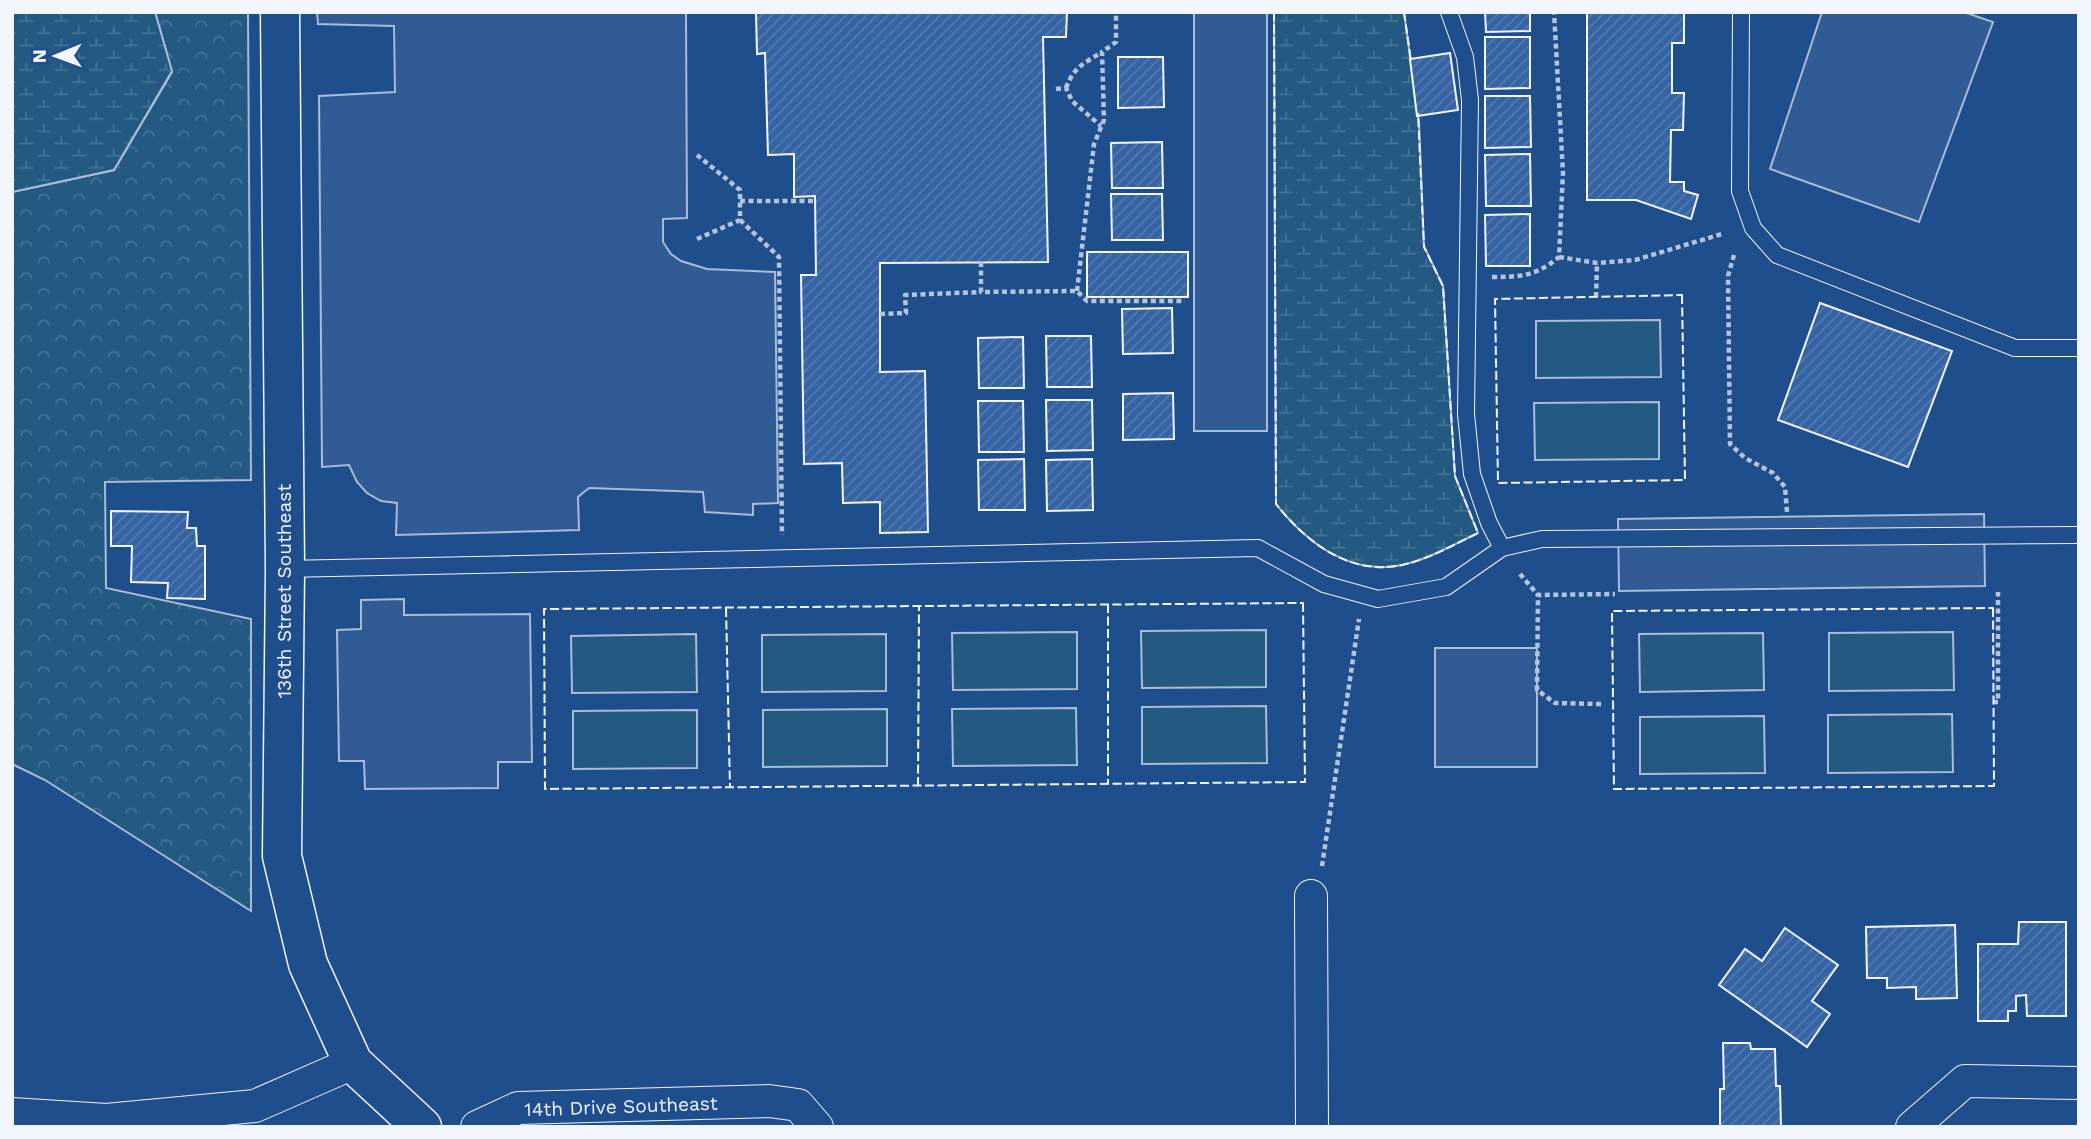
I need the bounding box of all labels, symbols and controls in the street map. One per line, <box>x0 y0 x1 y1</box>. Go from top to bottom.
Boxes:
north arrow <box>21 21 91 91</box>
text: N <box>28 49 51 64</box>
street label: 136th Street Southeast <box>273 484 296 698</box>
street label: 14th Drive Southeast <box>524 1092 718 1121</box>

